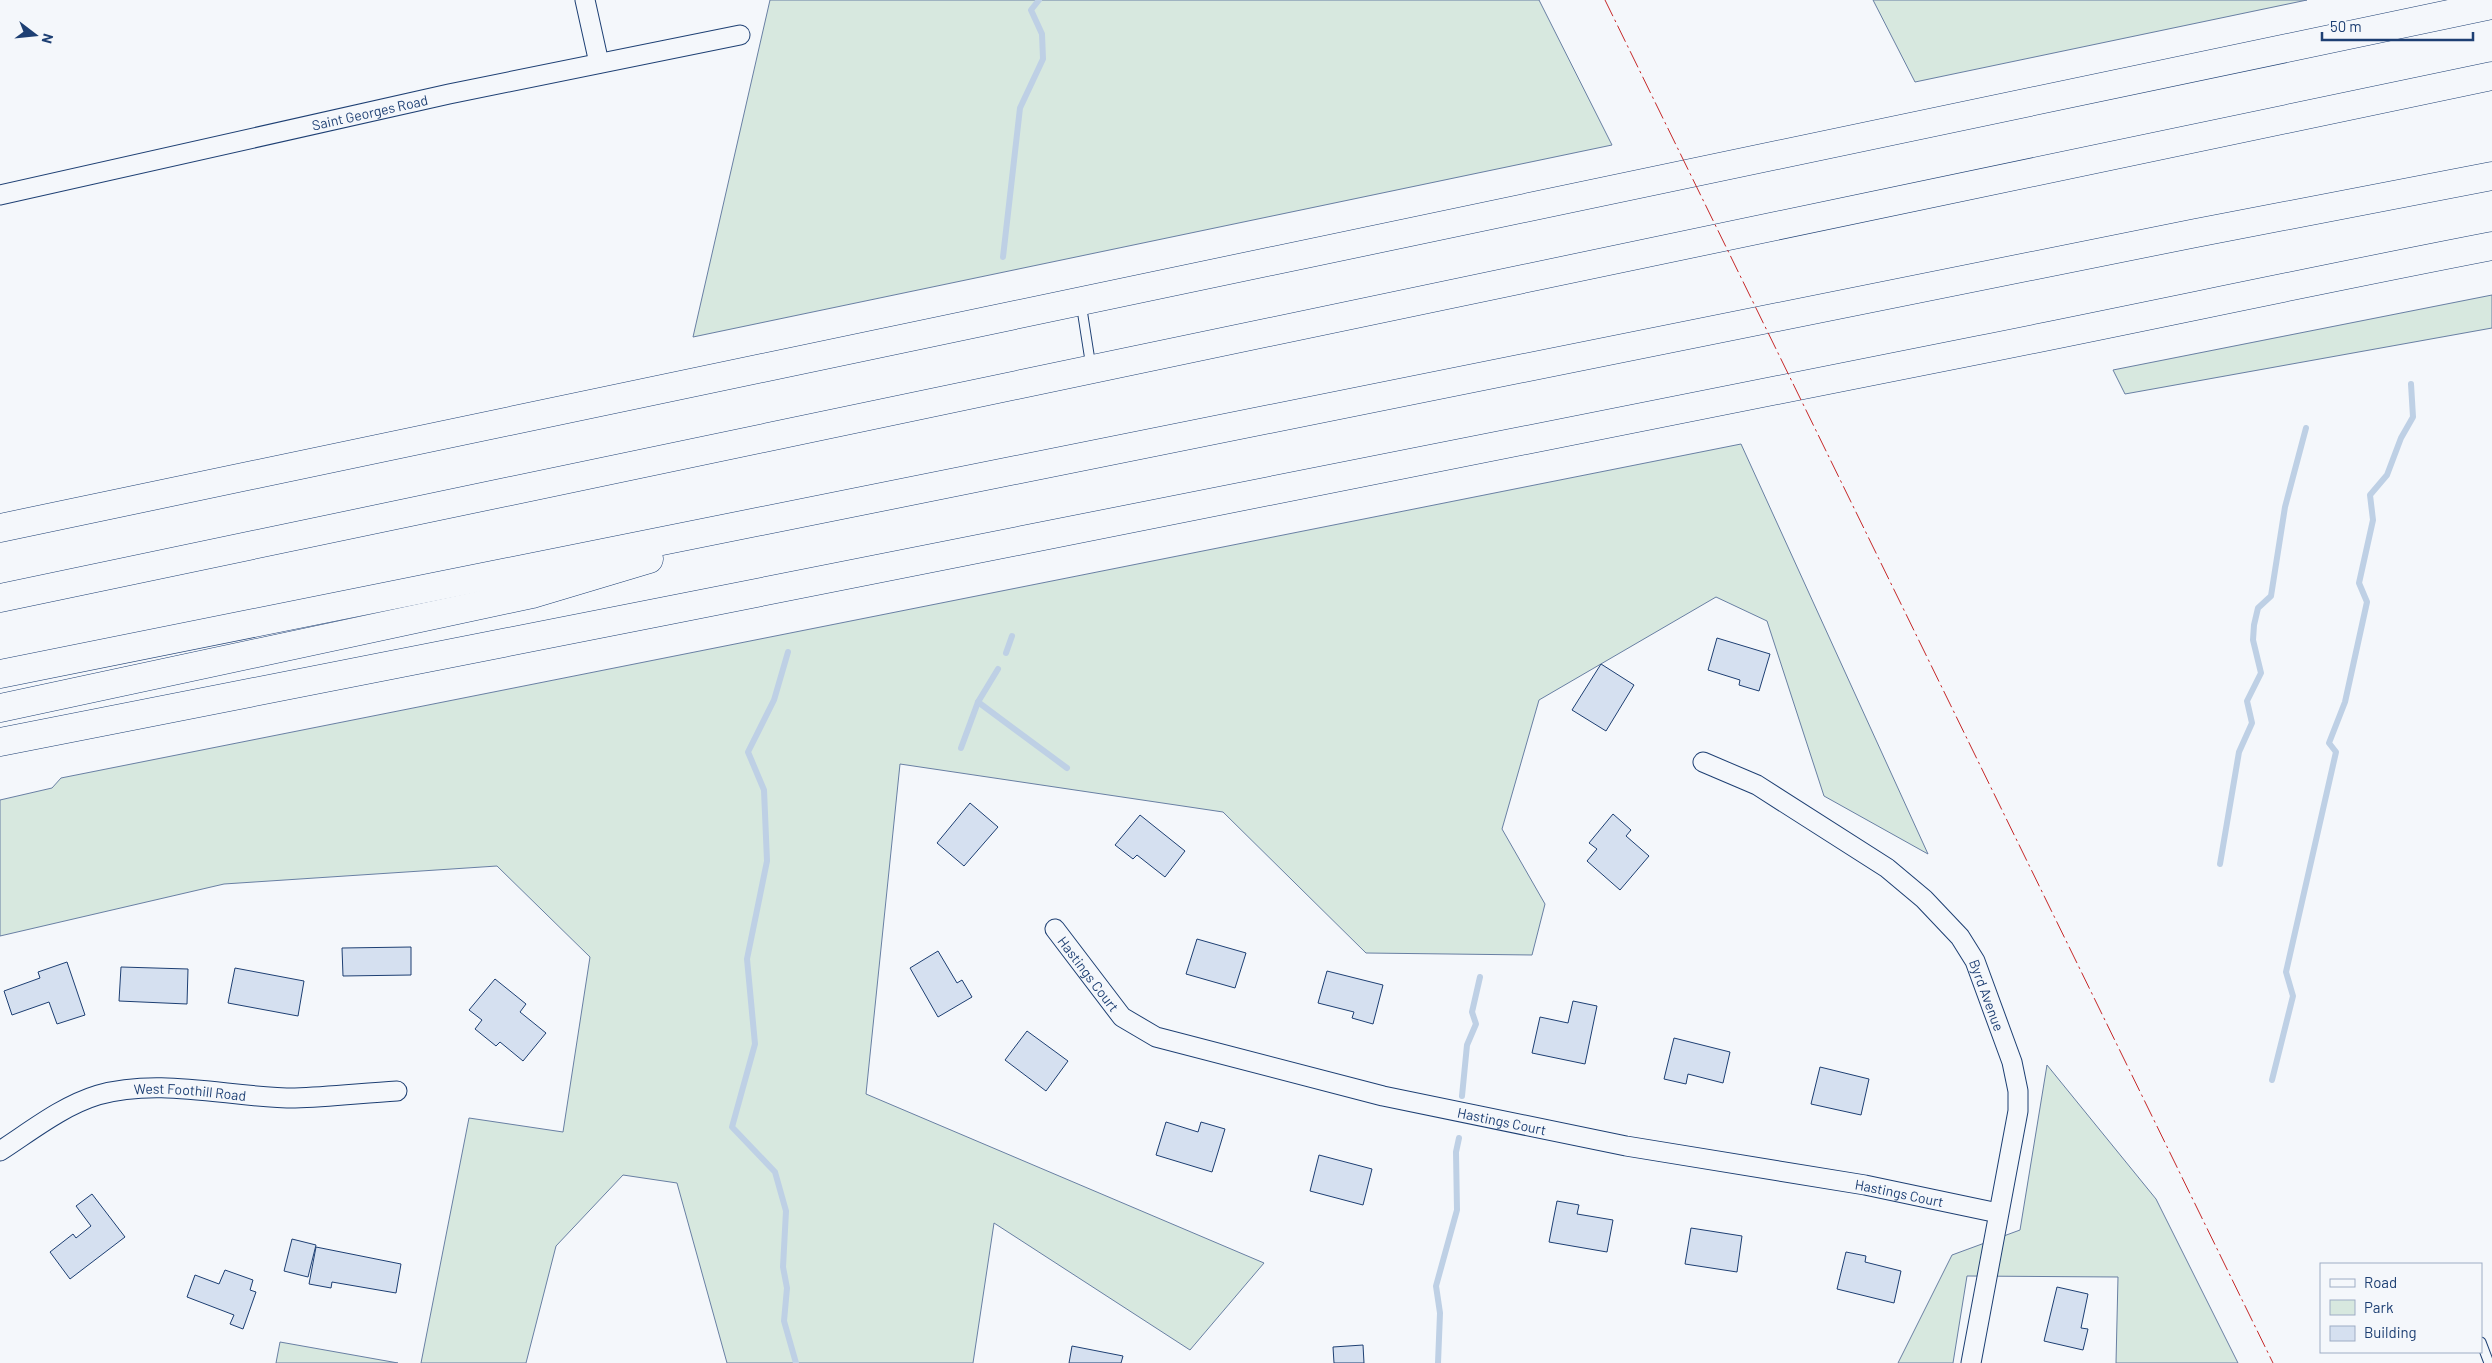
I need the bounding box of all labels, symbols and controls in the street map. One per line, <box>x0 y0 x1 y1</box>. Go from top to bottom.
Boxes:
north arrow <box>10 10 60 60</box>
scale bar <box>2322 10 2473 42</box>
text: 50 m <box>2330 17 2362 35</box>
text: N <box>39 32 57 46</box>
street label: Saint Georges Road <box>310 91 429 133</box>
street label: Hastings Court <box>1055 932 1123 1015</box>
street label: Byrd Avenue <box>1967 957 2008 1033</box>
street label: West Foothill Road <box>133 1079 247 1103</box>
street label: Hastings Court <box>1456 1103 1548 1138</box>
street label: Hastings Court <box>1854 1175 1945 1210</box>
legend <box>2320 1263 2482 1353</box>
text: Road <box>2364 1273 2397 1291</box>
text: Park <box>2364 1298 2394 1316</box>
text: Building <box>2364 1323 2417 1341</box>

